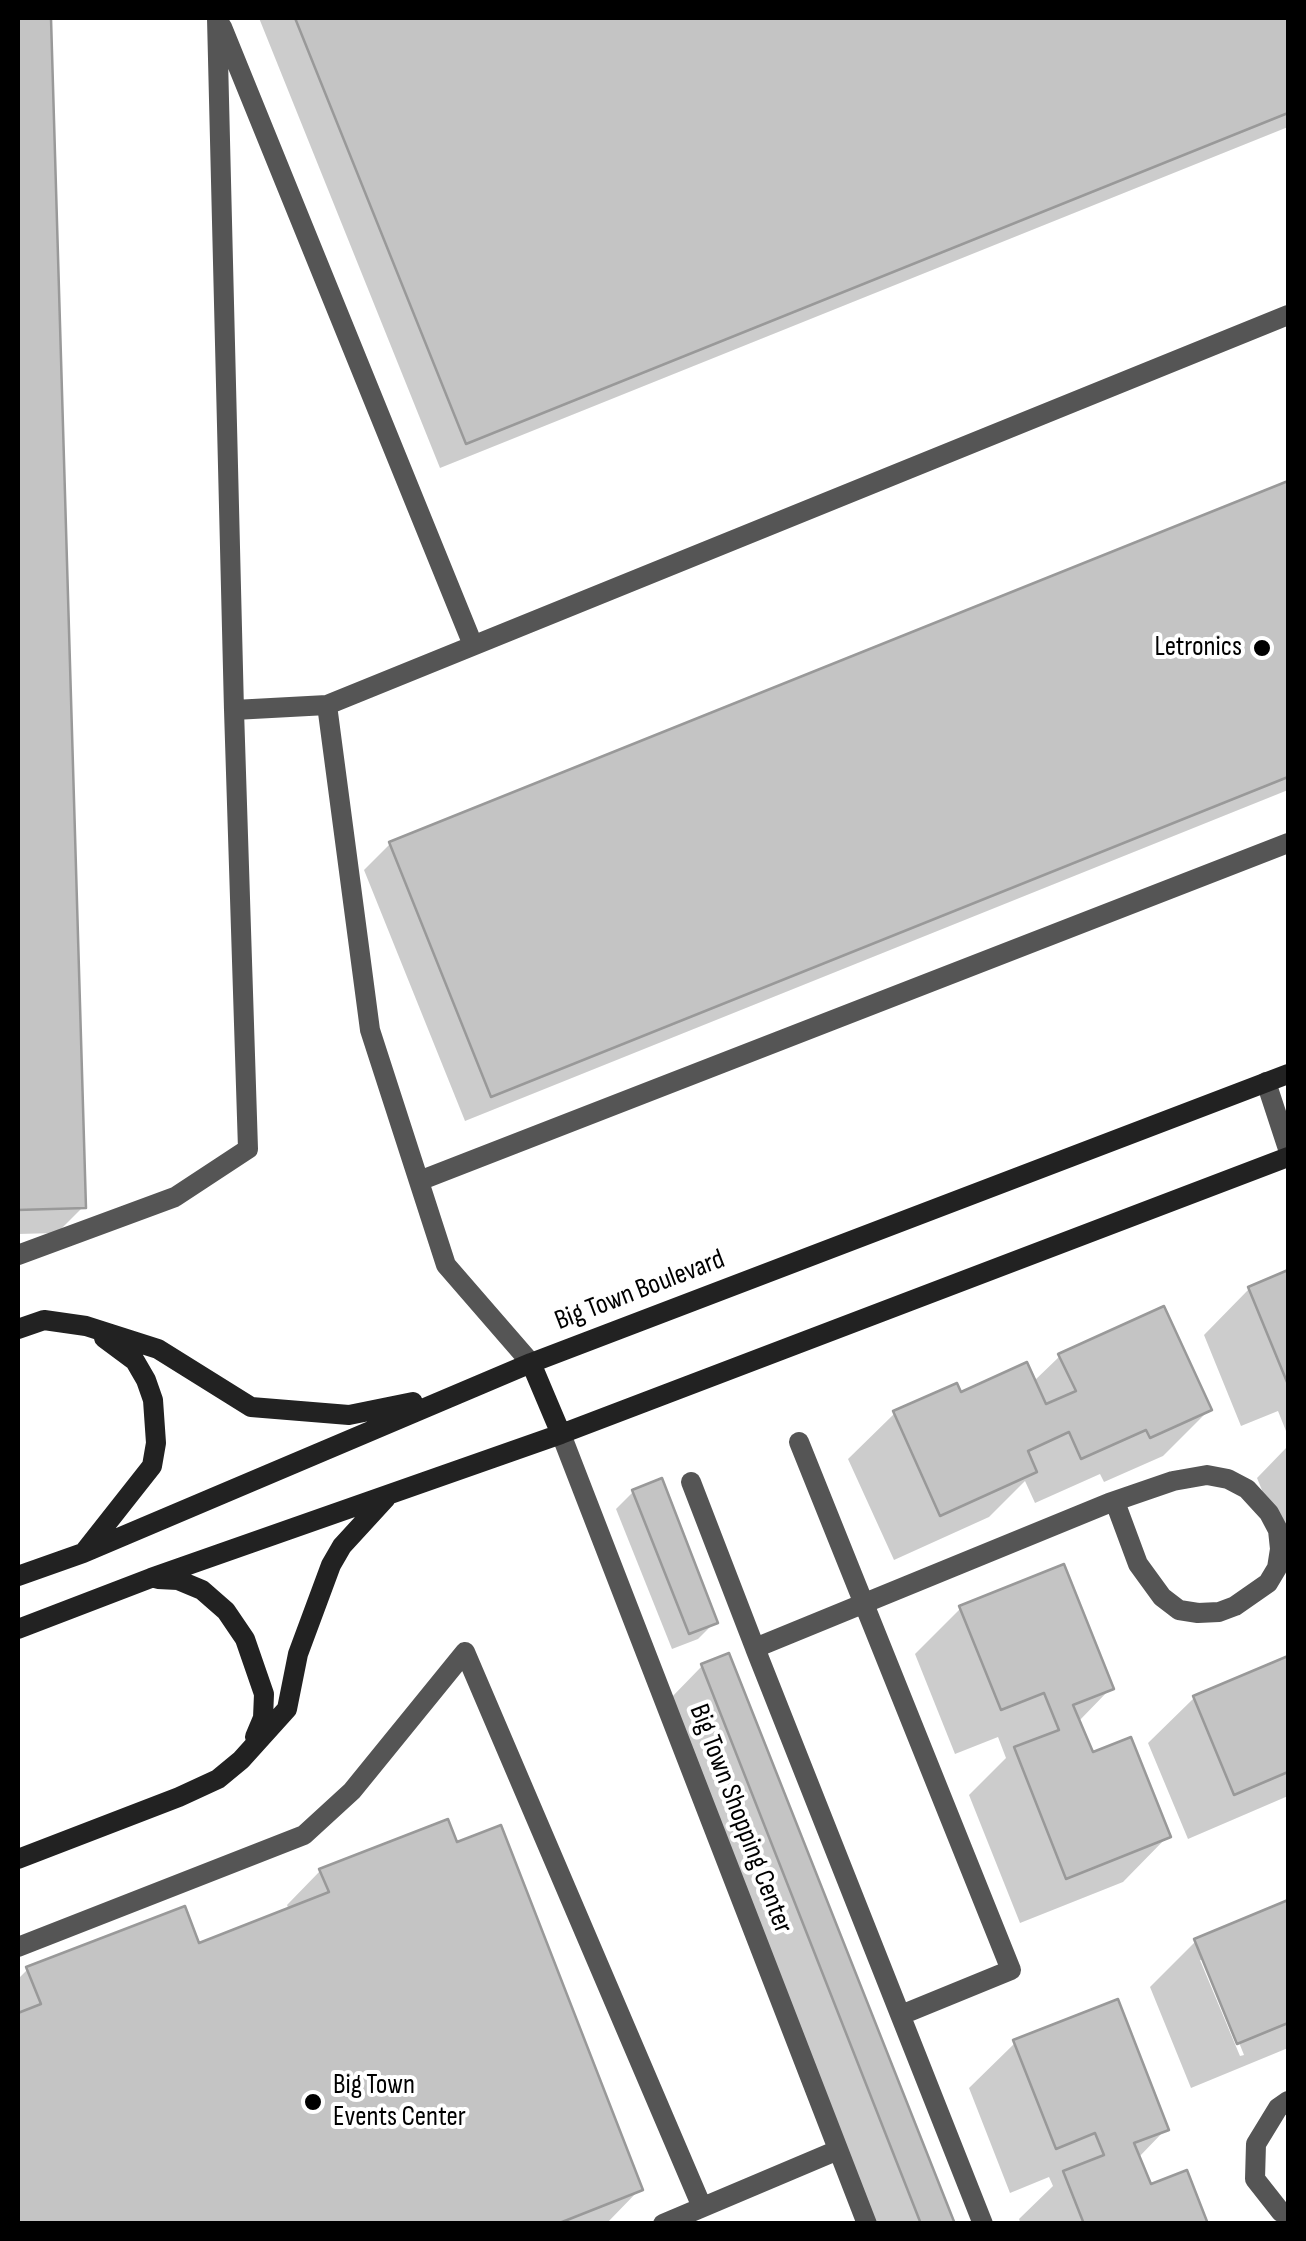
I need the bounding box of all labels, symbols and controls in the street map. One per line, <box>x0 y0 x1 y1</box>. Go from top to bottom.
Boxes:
place label: Letronics <box>1155 631 1242 665</box>
marker: Letronics <box>1251 637 1273 659</box>
street label: Big Town Boulevard <box>550 1243 730 1339</box>
street label: Big Town Shopping Center <box>681 1700 799 1938</box>
place label: Big Town Events Center <box>333 2069 466 2135</box>
marker: Big Town Events Center <box>302 2091 324 2113</box>

